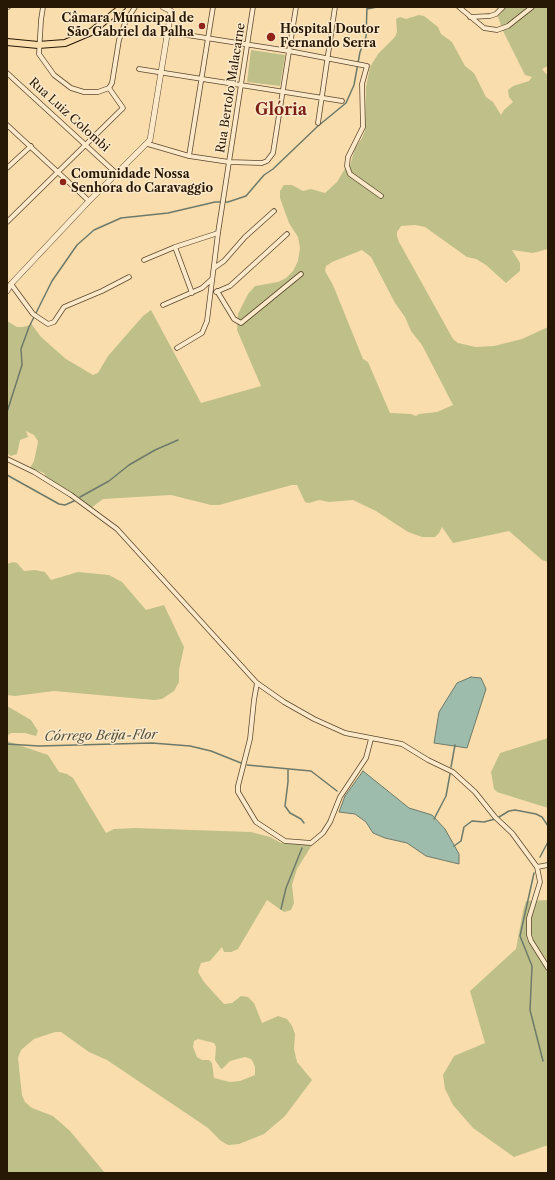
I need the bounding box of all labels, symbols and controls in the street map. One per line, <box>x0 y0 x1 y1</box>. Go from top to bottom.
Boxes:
place label: Câmara Municipal de São Gabriel da Palha <box>62 12 194 40</box>
marker: Câmara Municipal de São Gabriel da Palha <box>197 21 207 31</box>
street label: Rua Bertolo Malacarne <box>214 22 248 154</box>
place label: Hospital Doutor Fernando Serra <box>280 23 380 51</box>
marker: Hospital Doutor Fernando Serra <box>265 31 277 43</box>
street label: Rua Luiz Colombi <box>26 75 112 155</box>
district label: Glória <box>255 100 307 120</box>
place label: Comunidade Nossa Senhora do Caravaggio <box>71 168 213 196</box>
marker: Comunidade Nossa Senhora do Caravaggio <box>58 177 68 187</box>
water label: Córrego Beija-Flor <box>44 727 158 745</box>

